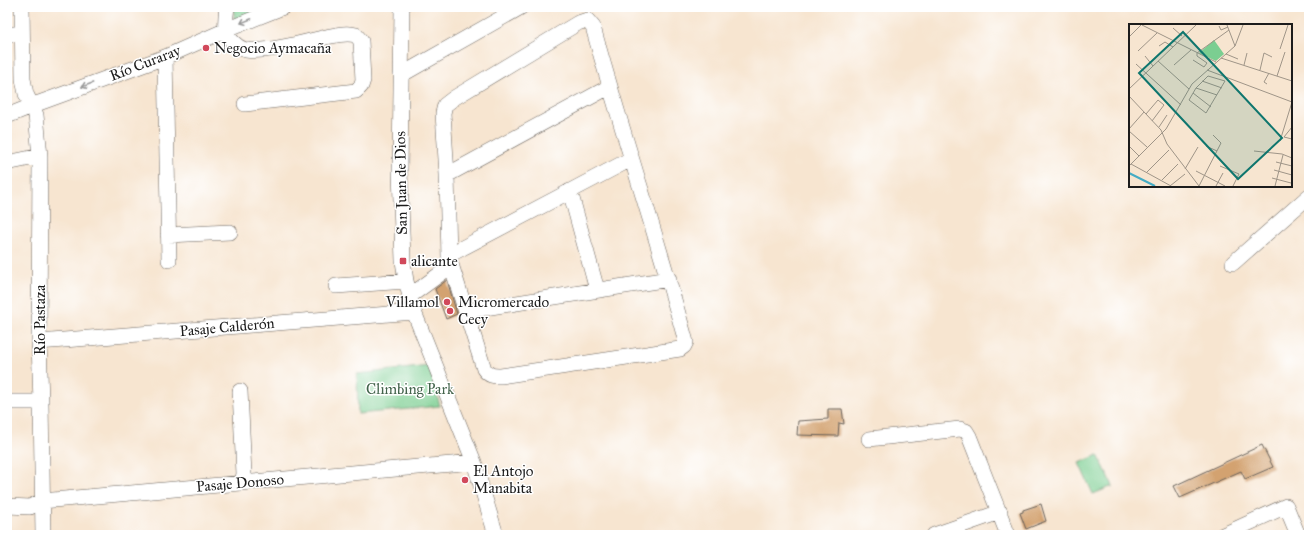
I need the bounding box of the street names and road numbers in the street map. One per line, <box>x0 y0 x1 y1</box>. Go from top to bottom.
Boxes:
street label: Río Curaray <box>107 41 184 85</box>
street label: San Juan de Dios <box>391 131 412 235</box>
street label: Río Pastaza <box>31 284 49 355</box>
street label: Pasaje Calderón <box>179 314 275 340</box>
street label: Pasaje Donoso <box>195 470 285 496</box>

